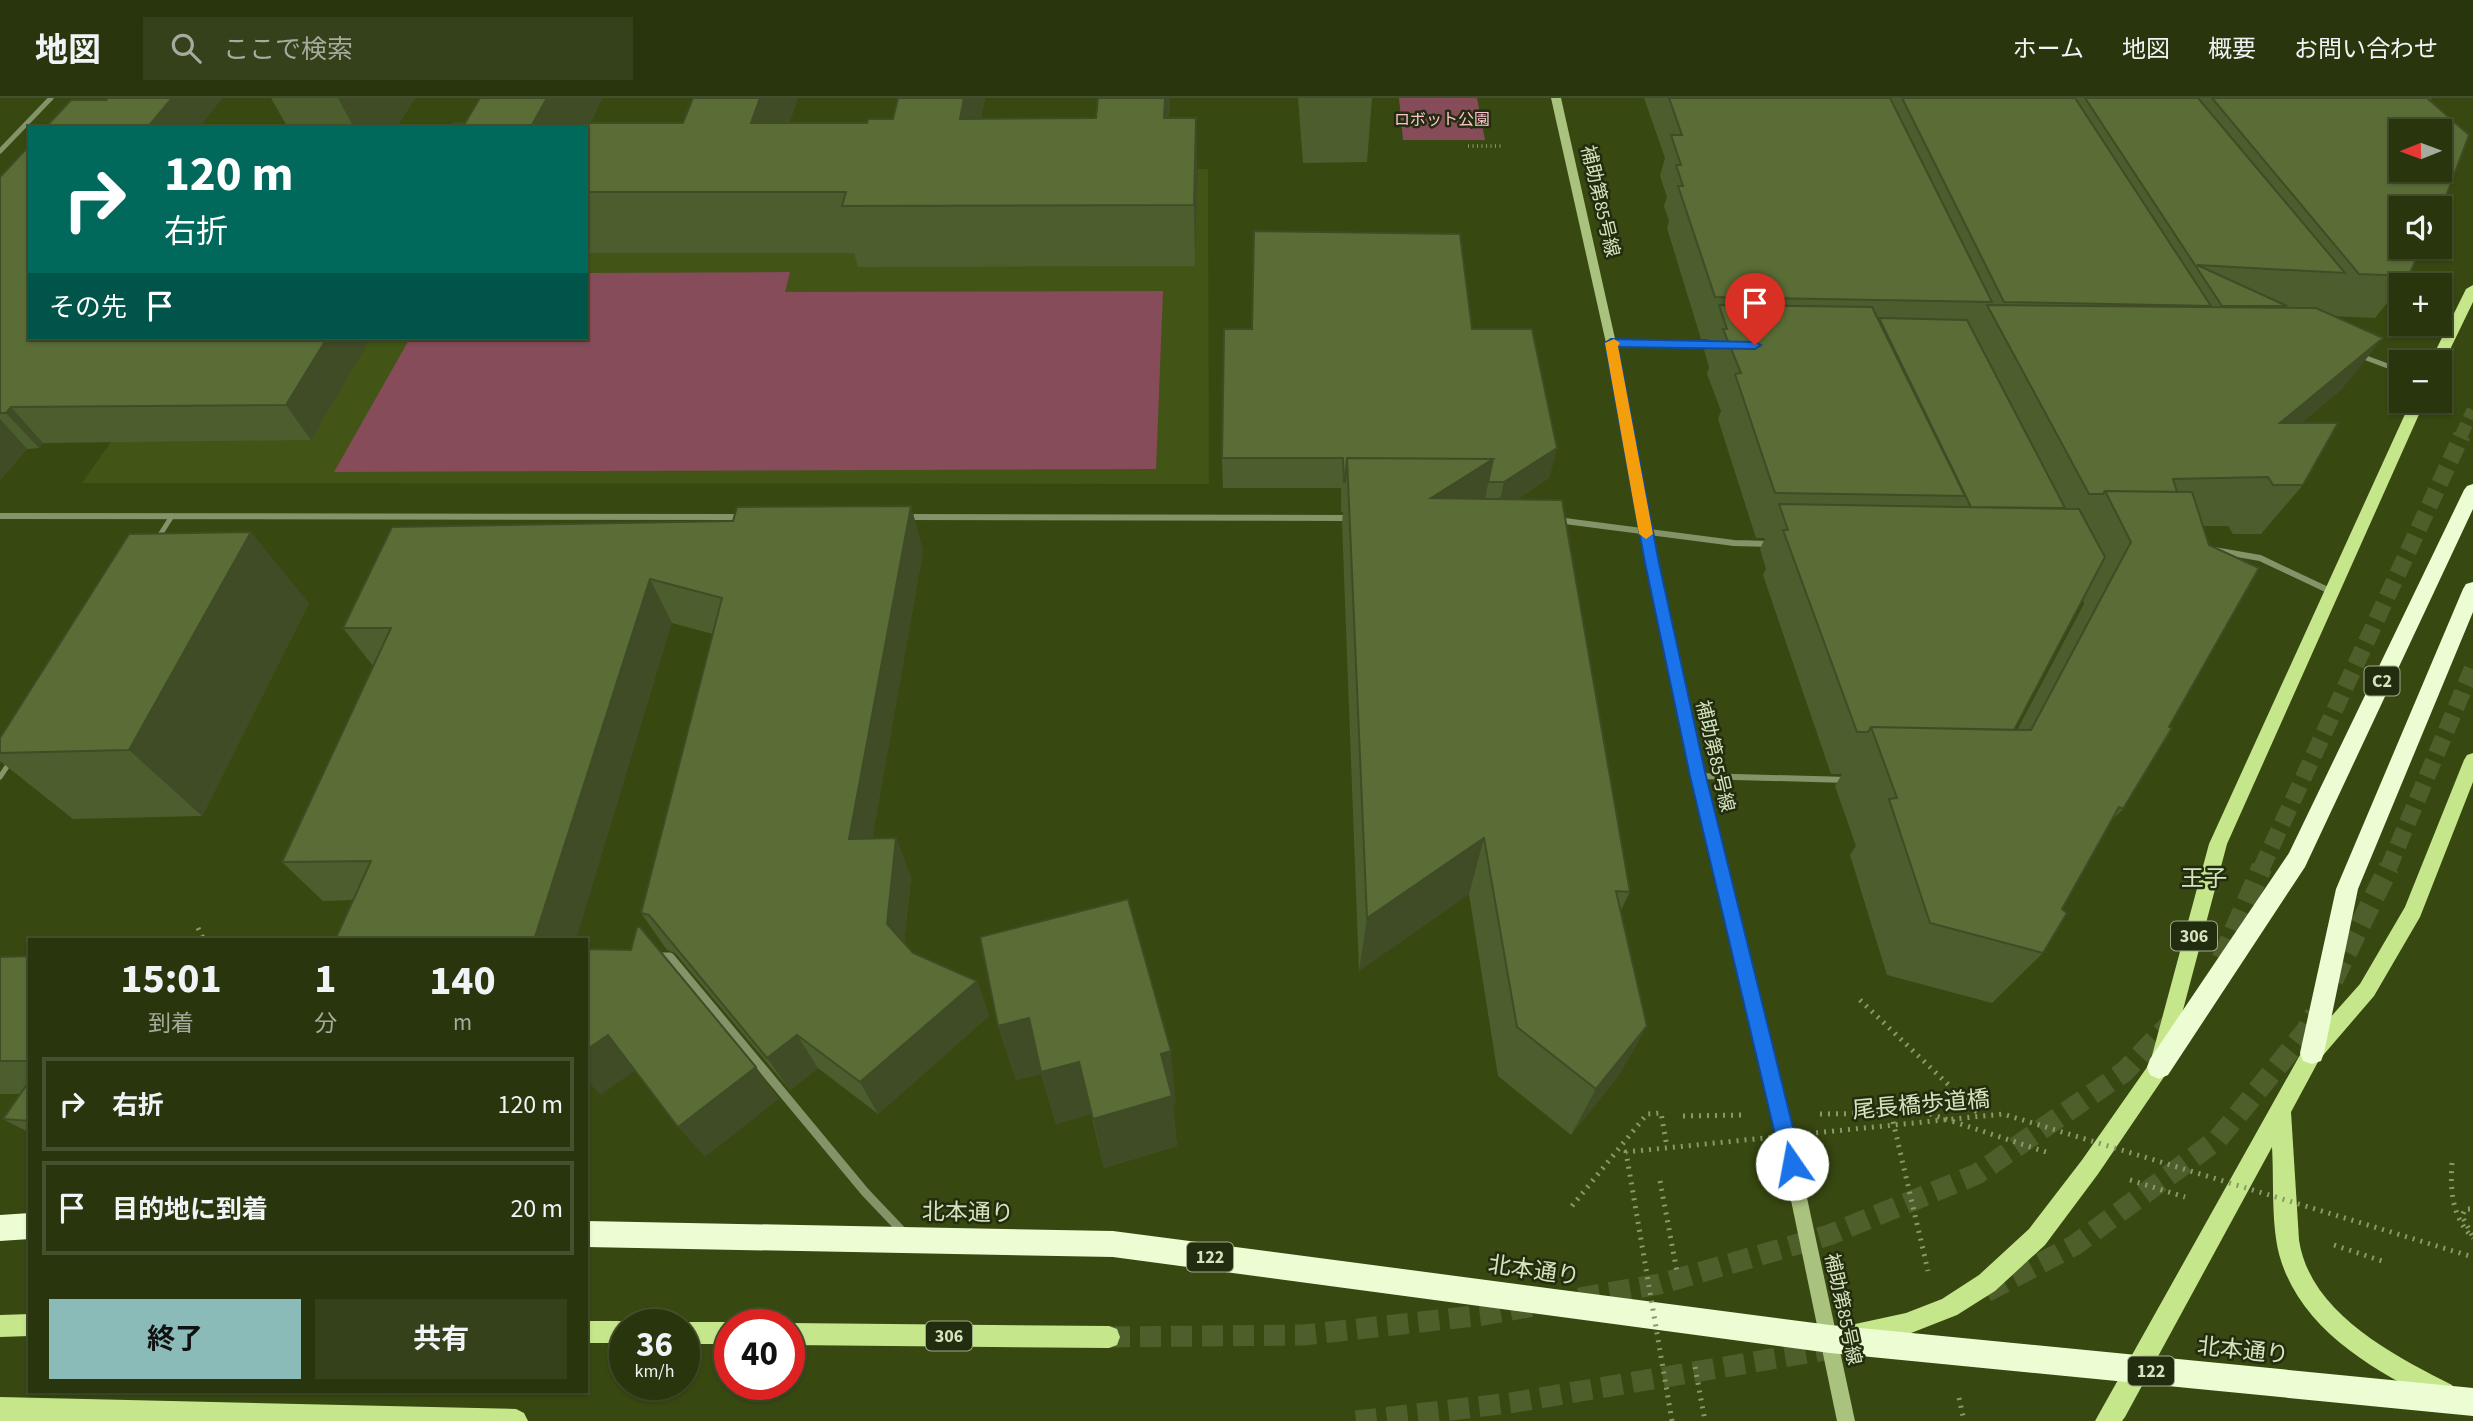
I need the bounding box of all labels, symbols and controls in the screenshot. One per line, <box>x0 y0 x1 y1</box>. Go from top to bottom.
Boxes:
search box <box>143 17 633 80</box>
text: 地図 <box>35 27 101 74</box>
icon: search <box>167 29 205 67</box>
text: ここで検索 <box>223 31 353 68</box>
text: ホーム <box>2013 32 2084 67</box>
text: 地図 <box>2122 32 2170 67</box>
text: 概要 <box>2208 32 2256 67</box>
text: お問い合わせ <box>2294 32 2438 67</box>
park label: ロボット公園 <box>1394 109 1490 131</box>
north arrow <box>2389 119 2452 182</box>
map controls <box>2389 119 2452 413</box>
text: 120 m <box>164 140 293 210</box>
street label: 補助第85号線 <box>1574 143 1626 260</box>
icon: right <box>49 154 140 245</box>
button: sound <box>2389 196 2452 259</box>
text: 右折 <box>164 209 228 255</box>
pin <box>1725 273 1785 345</box>
button: + <box>2389 273 2452 336</box>
icon: arrive <box>1736 284 1774 322</box>
icon: arrive <box>141 287 179 325</box>
text: その先 <box>49 289 127 326</box>
button: − <box>2389 350 2452 413</box>
road number: C2 <box>2364 666 2400 696</box>
street label: 補助第85号線 <box>1689 698 1741 815</box>
district label: 王子 <box>2181 862 2227 895</box>
road number: 306 <box>2171 922 2217 950</box>
text: 15:01 <box>120 949 222 1009</box>
text: 1 <box>314 949 336 1009</box>
text: 140 <box>429 951 496 1011</box>
text: m <box>453 1006 472 1039</box>
text: 到着 <box>148 1007 194 1040</box>
text: 分 <box>314 1007 337 1040</box>
street label: 尾長橋歩道橋 <box>1851 1082 1991 1127</box>
icon: right <box>53 1085 91 1123</box>
text: 120 m <box>497 1086 563 1123</box>
text: 右折 <box>112 1087 164 1124</box>
position arrow <box>1755 1127 1829 1201</box>
icon: arrive <box>53 1189 91 1227</box>
text: 20 m <box>510 1190 563 1227</box>
text: 目的地に到着 <box>112 1191 268 1228</box>
street label: 北本通り <box>922 1195 1014 1230</box>
road number: 122 <box>1187 1242 1233 1272</box>
street label: 北本通り <box>1486 1248 1582 1293</box>
street label: 補助第85号線 <box>1817 1251 1868 1368</box>
button: 終了 <box>49 1299 301 1379</box>
button: 共有 <box>315 1299 567 1379</box>
speed limit sign: 40 <box>714 1309 805 1400</box>
text: 36 <box>636 1320 673 1370</box>
road number: 306 <box>926 1322 972 1350</box>
street label: 北本通り <box>2195 1329 2290 1372</box>
road number: 122 <box>2128 1356 2174 1386</box>
text: km/h <box>635 1359 674 1384</box>

